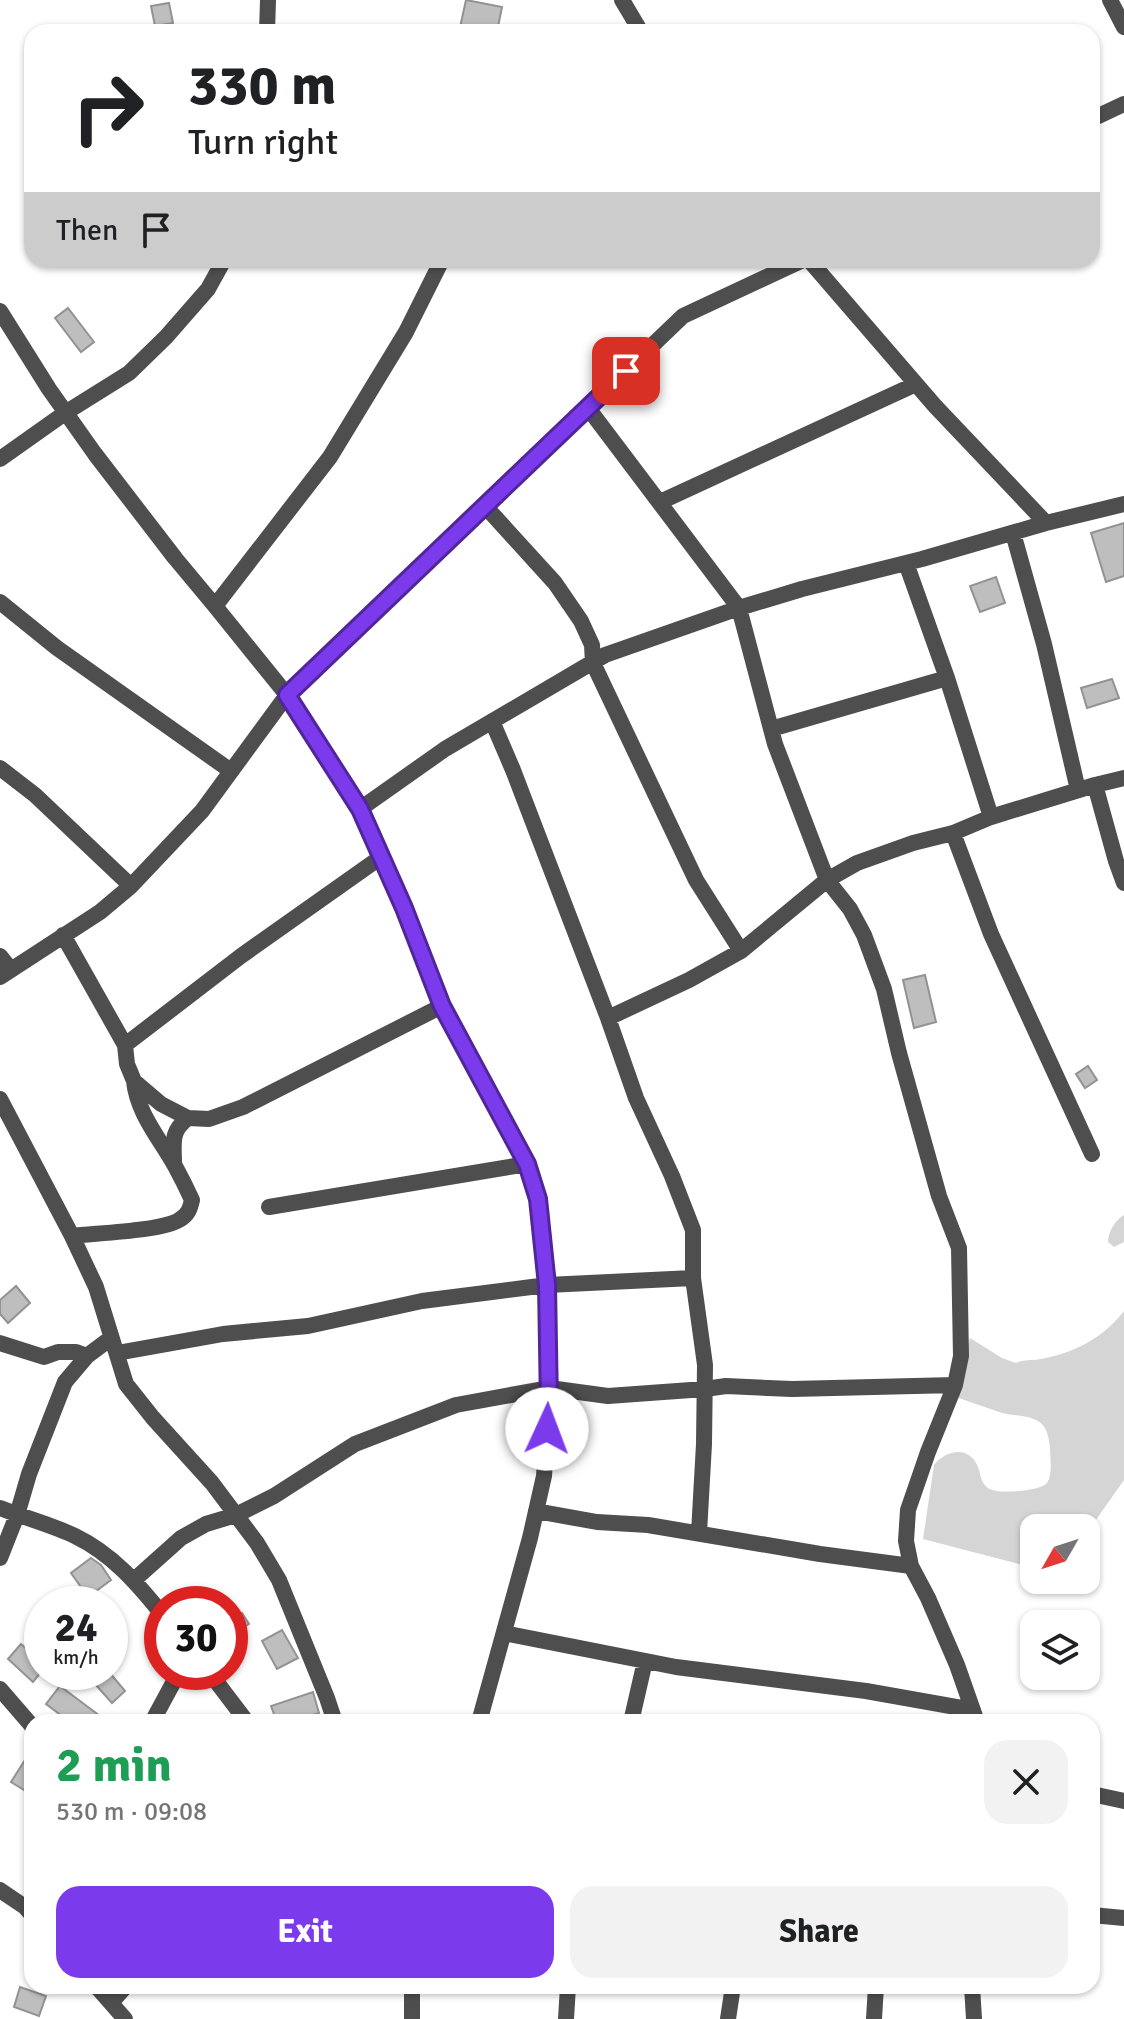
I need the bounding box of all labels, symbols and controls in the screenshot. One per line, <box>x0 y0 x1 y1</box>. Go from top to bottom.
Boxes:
text: 330 m <box>188 51 336 120</box>
icon: right <box>56 56 160 160</box>
text: Turn right <box>188 120 338 165</box>
icon: arrive <box>134 208 178 252</box>
text: Then <box>56 212 118 249</box>
pin <box>592 337 660 405</box>
icon: arrive <box>604 349 648 393</box>
position arrow <box>505 1387 589 1471</box>
north arrow <box>1020 1514 1100 1594</box>
map controls <box>1020 1514 1100 1690</box>
speed limit sign: 30 <box>144 1586 248 1690</box>
text: 24 <box>54 1603 98 1653</box>
button: layers <box>1020 1610 1100 1690</box>
text: km/h <box>53 1645 99 1670</box>
text: 2 min <box>56 1736 172 1795</box>
button: close <box>984 1740 1068 1824</box>
text: 530 m · 09:08 <box>56 1796 207 1828</box>
button: Exit <box>56 1886 554 1978</box>
button: Share <box>570 1886 1068 1978</box>

